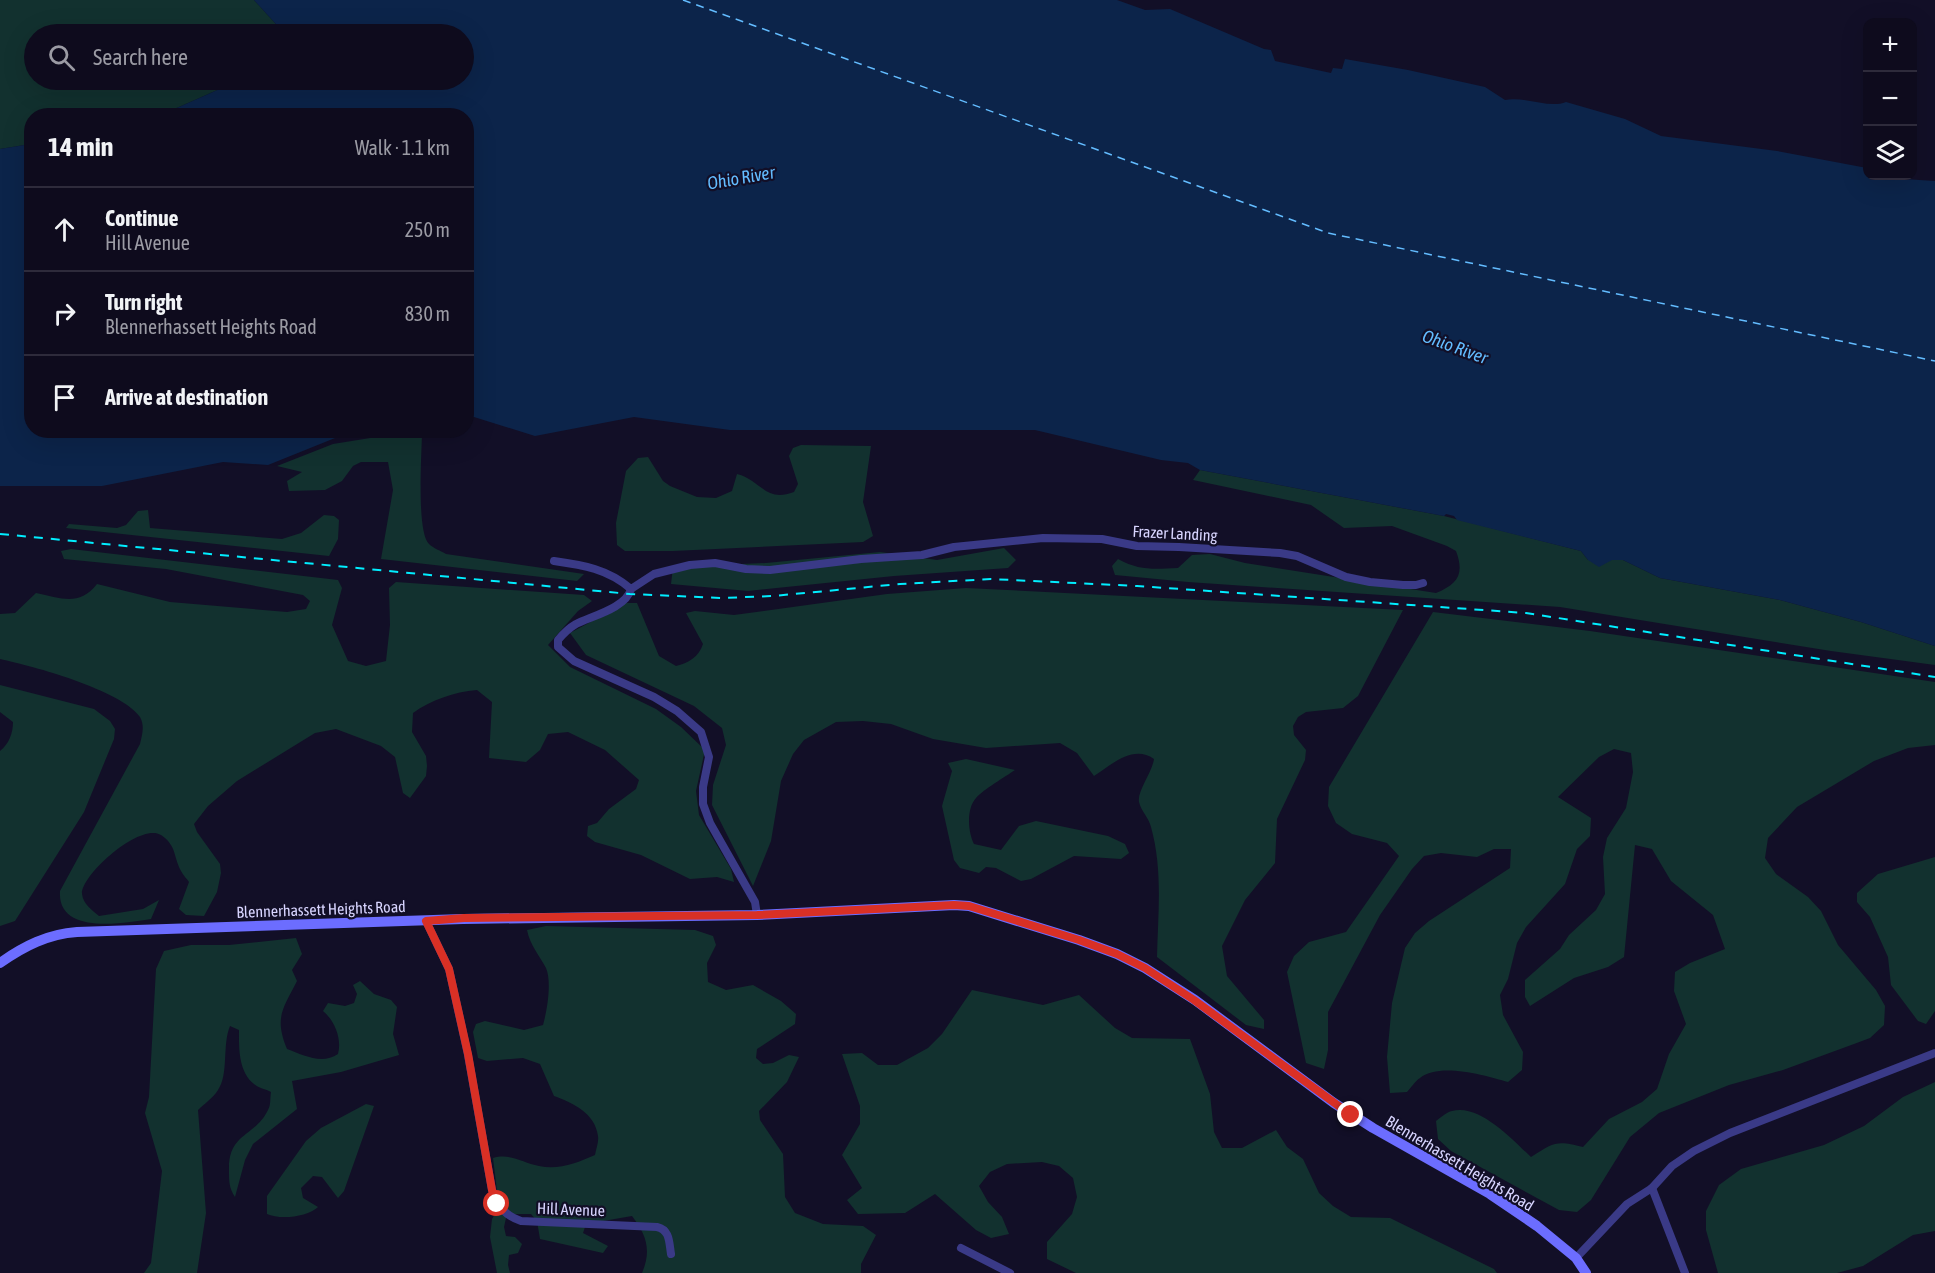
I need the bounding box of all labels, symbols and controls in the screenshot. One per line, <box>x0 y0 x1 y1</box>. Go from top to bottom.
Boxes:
map controls <box>1863 18 1917 180</box>
button: + <box>1863 18 1917 72</box>
search box <box>24 24 474 90</box>
icon: search <box>45 41 78 74</box>
text: Search here <box>93 44 188 70</box>
button: − <box>1863 72 1917 126</box>
button: layers <box>1863 126 1917 180</box>
text: 14 min <box>48 132 113 162</box>
text: Walk · 1.1 km <box>355 136 450 159</box>
water label: Ohio River <box>706 161 777 194</box>
text: Continue <box>105 205 179 231</box>
icon: ahead <box>48 213 81 246</box>
text: 250 m <box>405 218 450 241</box>
text: Hill Avenue <box>105 231 190 254</box>
text: Turn right <box>105 289 182 315</box>
icon: right <box>48 297 81 330</box>
text: 830 m <box>405 302 450 325</box>
text: Blennerhassett Heights Road <box>105 315 317 338</box>
water label: Ohio River <box>1420 325 1491 368</box>
icon: arrive <box>48 381 81 414</box>
text: Arrive at destination <box>105 384 268 410</box>
street label: Frazer Landing <box>1132 522 1218 545</box>
street label: Blennerhassett Heights Road <box>236 897 406 922</box>
route end <box>1337 1101 1363 1127</box>
street label: Blennerhassett Heights Road <box>1382 1112 1537 1215</box>
route start <box>483 1190 509 1216</box>
street label: Hill Avenue <box>537 1199 605 1219</box>

